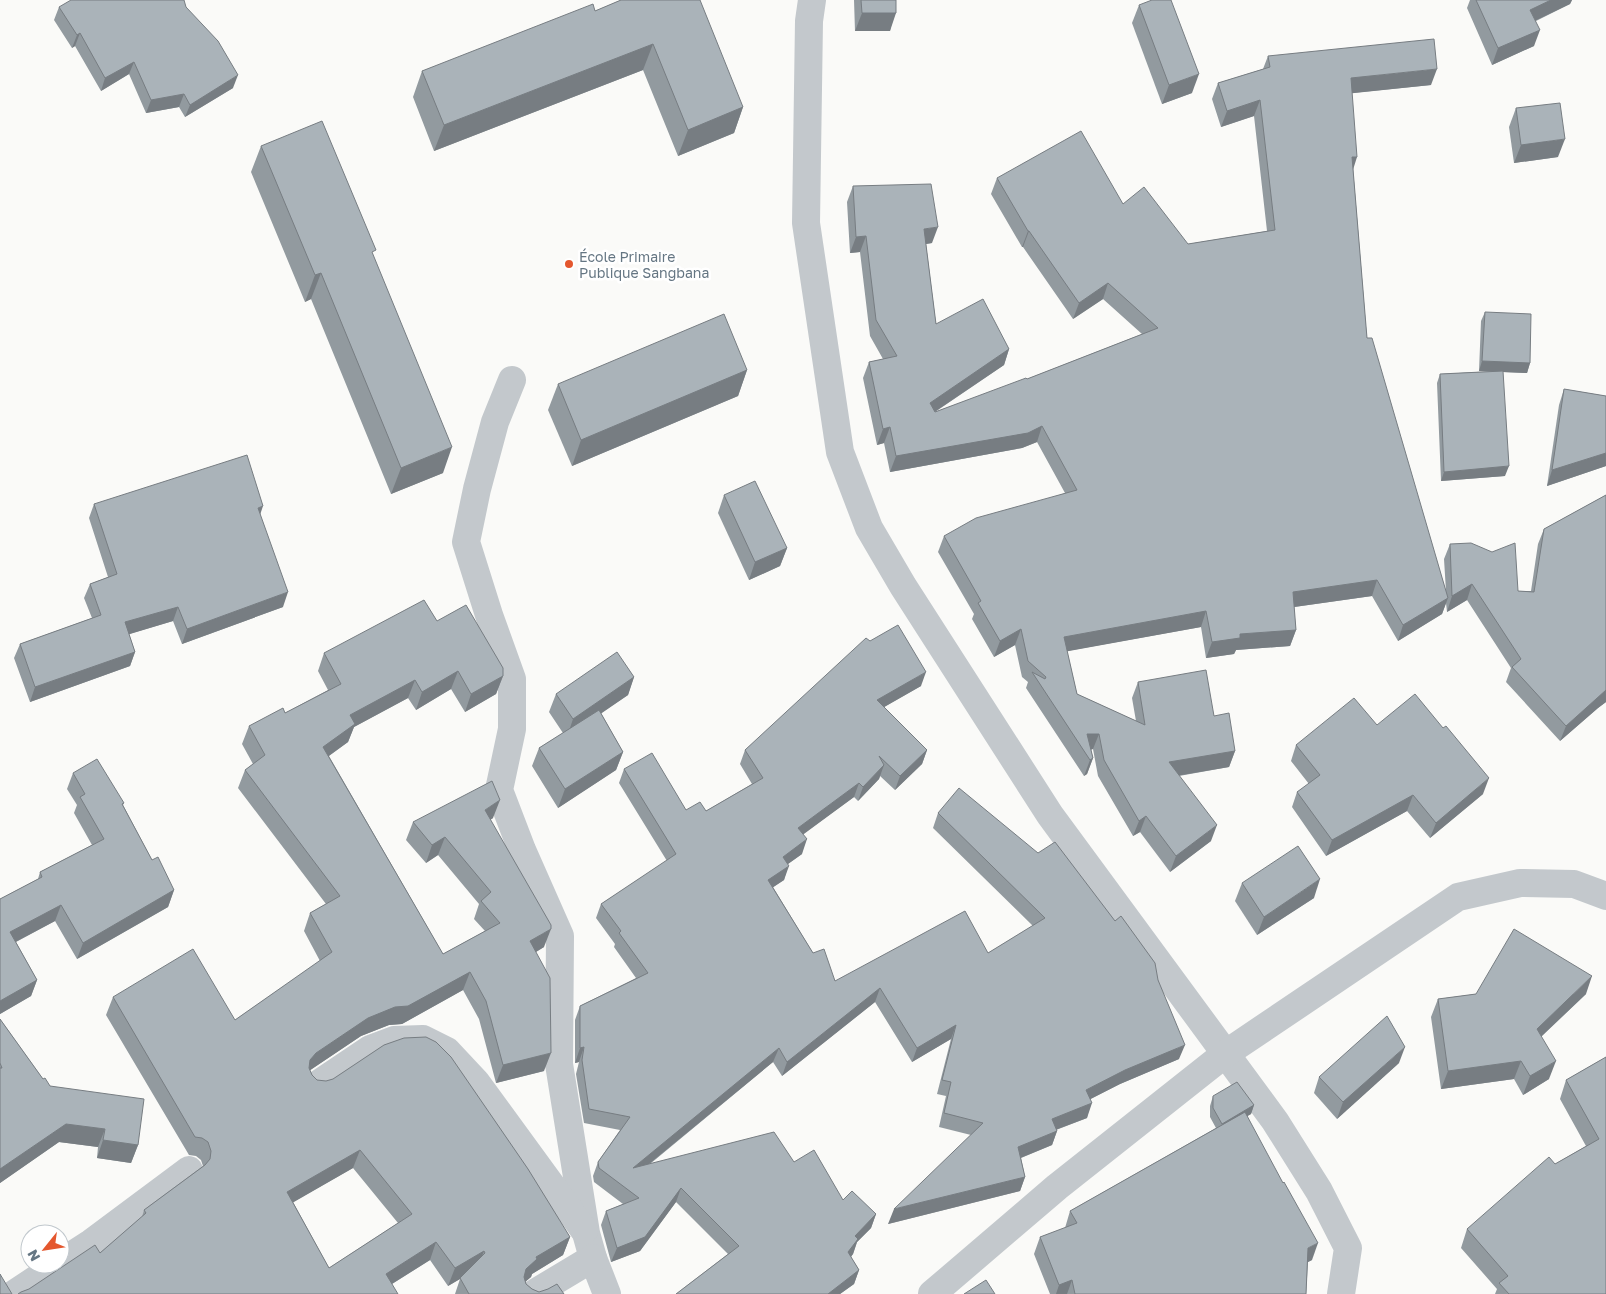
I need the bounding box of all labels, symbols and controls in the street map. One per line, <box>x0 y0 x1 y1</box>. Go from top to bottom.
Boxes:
place label: École Primaire Publique Sangbana <box>579 248 709 281</box>
marker: École Primaire Publique Sangbana <box>563 258 575 270</box>
north arrow <box>20 1224 70 1274</box>
text: N <box>23 1247 43 1265</box>

